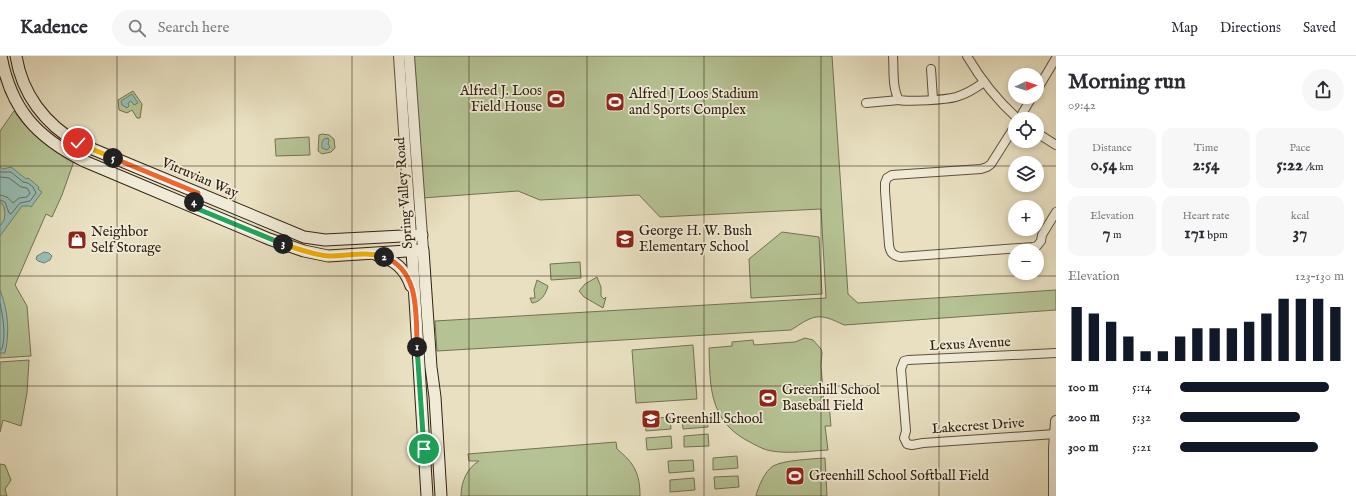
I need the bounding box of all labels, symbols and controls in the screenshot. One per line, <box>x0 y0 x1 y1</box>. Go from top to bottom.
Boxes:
search box <box>112 10 392 46</box>
text: Kadence <box>20 16 88 40</box>
icon: search <box>126 17 148 39</box>
text: Search here <box>158 18 229 37</box>
text: Map <box>1171 19 1198 37</box>
text: Directions <box>1220 19 1281 37</box>
text: Saved <box>1303 19 1336 37</box>
north arrow <box>1008 68 1044 104</box>
map controls <box>1008 68 1044 280</box>
text: Morning run <box>1068 68 1186 96</box>
button: share <box>1302 69 1344 111</box>
place label: Alfred J. Loos Field House <box>459 82 543 116</box>
place label: Alfred J Loos Stadium and Sports Complex <box>628 85 759 119</box>
sports icon: Alfred J. Loos Field House <box>545 88 567 110</box>
sports icon: Alfred J Loos Stadium and Sports Complex <box>604 91 626 113</box>
text: 09:42 <box>1068 97 1096 114</box>
button: locate <box>1008 112 1044 148</box>
pin <box>61 126 95 160</box>
icon: check <box>67 132 89 154</box>
street label: Spring Valley Road <box>391 136 417 249</box>
text: Distance <box>1092 141 1132 155</box>
text: Time <box>1194 141 1218 155</box>
text: Pace <box>1290 141 1310 155</box>
pin: 5 <box>103 148 123 168</box>
text: 5 <box>111 151 115 165</box>
street label: Vitruvian Way <box>158 153 241 202</box>
text: 0.54 <box>1090 155 1117 176</box>
text: 2:54 <box>1193 155 1219 176</box>
text: 5:22 <box>1276 155 1303 176</box>
button: layers <box>1008 156 1044 192</box>
text: km <box>1117 160 1134 174</box>
text: /km <box>1303 160 1324 174</box>
pin: 4 <box>184 192 204 212</box>
text: 4 <box>191 195 197 209</box>
button: + <box>1008 200 1044 236</box>
text: Elevation <box>1090 209 1134 223</box>
text: Heart rate <box>1183 209 1229 223</box>
text: kcal <box>1291 209 1309 223</box>
place label: George H. W. Bush Elementary School <box>639 222 752 256</box>
place label: Neighbor Self Storage <box>91 223 162 257</box>
text: 7 <box>1103 223 1111 244</box>
text: 171 <box>1184 223 1205 244</box>
text: 37 <box>1293 223 1307 244</box>
school or university icon: George H. W. Bush Elementary School <box>614 228 636 250</box>
text: m <box>1111 228 1121 242</box>
text: bpm <box>1205 228 1228 242</box>
shop icon: Neighbor Self Storage <box>66 229 88 251</box>
pin: 3 <box>273 234 293 254</box>
text: 3 <box>281 237 285 251</box>
button: − <box>1008 244 1044 280</box>
pin: 2 <box>374 247 394 267</box>
text: 2 <box>381 250 387 264</box>
text: Elevation <box>1068 268 1120 285</box>
text: 123–130 m <box>1295 268 1344 285</box>
street label: Lexus Avenue <box>929 333 1012 355</box>
pin: 1 <box>407 337 427 357</box>
text: 1 <box>415 340 419 354</box>
text: 100 m <box>1068 379 1098 396</box>
text: 5:14 <box>1132 379 1151 396</box>
place label: Greenhill School Baseball Field <box>782 381 880 415</box>
sports icon: Greenhill School Baseball Field <box>757 387 779 409</box>
school or university icon: Greenhill School <box>640 408 662 430</box>
text: 200 m <box>1068 409 1100 426</box>
text: 5:32 <box>1132 409 1151 426</box>
place label: Greenhill School <box>665 410 763 428</box>
street label: Lakecrest Drive <box>931 414 1025 438</box>
pin <box>407 432 441 466</box>
icon: arrive <box>413 438 435 460</box>
text: 300 m <box>1068 439 1099 456</box>
text: 5:21 <box>1132 439 1151 456</box>
sports icon: Greenhill School Softball Field <box>784 465 806 487</box>
place label: Greenhill School Softball Field <box>809 467 990 485</box>

